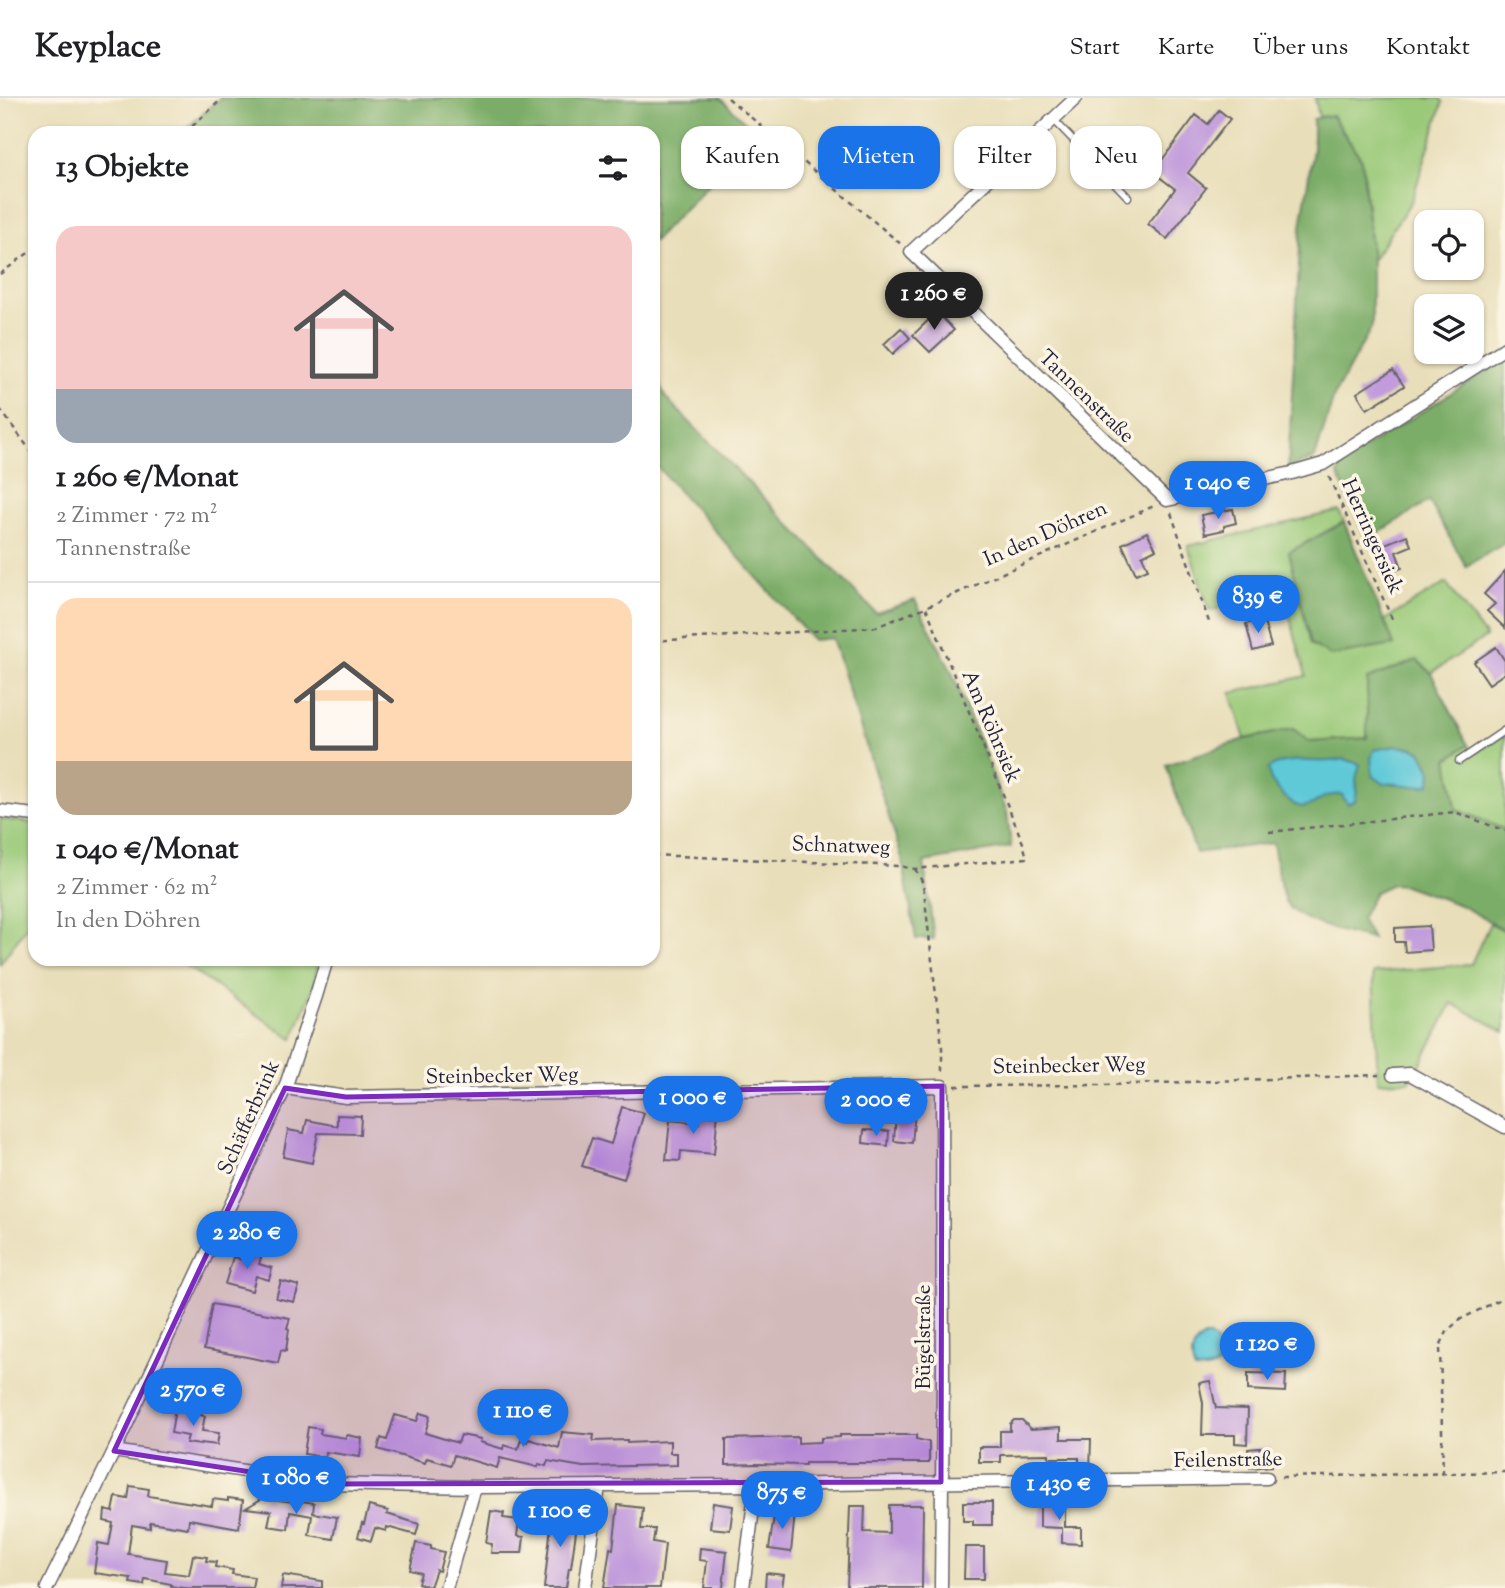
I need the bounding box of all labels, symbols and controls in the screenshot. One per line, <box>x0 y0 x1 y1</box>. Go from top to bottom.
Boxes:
text: Keyplace <box>35 24 161 72</box>
text: Start <box>1069 31 1120 65</box>
text: Karte <box>1158 31 1214 65</box>
text: Über uns <box>1252 31 1348 65</box>
text: Kontakt <box>1386 31 1470 65</box>
chip: Kaufen <box>681 126 804 189</box>
chip: Mieten <box>818 126 940 189</box>
chip: Filter <box>954 126 1056 189</box>
chip: Neu <box>1070 126 1162 189</box>
text: 13 Objekte <box>56 147 189 190</box>
icon: filters <box>594 149 632 187</box>
map controls <box>1414 210 1484 364</box>
button: locate <box>1414 210 1484 280</box>
icon: home <box>281 271 407 397</box>
pin: 1 260 € <box>869 272 999 332</box>
text: 1 260 € <box>901 278 967 311</box>
button: layers <box>1414 294 1484 364</box>
street label: Tannenstraße <box>1031 344 1140 451</box>
text: 1 260 €/Monat <box>56 457 238 500</box>
pin: 1 040 € <box>1153 462 1283 521</box>
text: 1 040 € <box>1185 467 1251 500</box>
street label: Herringersiek <box>1332 474 1410 600</box>
street label: In den Döhren <box>979 494 1112 575</box>
text: 2 Zimmer · 72 m² <box>56 500 218 533</box>
text: Tannenstraße <box>56 533 191 566</box>
pin: 839 € <box>1209 575 1307 635</box>
text: 839 € <box>1233 581 1283 614</box>
icon: home <box>281 643 407 769</box>
street label: Am Röhrsiek <box>953 666 1028 788</box>
text: 1 040 €/Monat <box>56 829 239 872</box>
street label: Schnatweg <box>791 830 891 864</box>
text: 2 Zimmer · 62 m² <box>56 872 218 905</box>
text: In den Döhren <box>56 905 201 938</box>
street label: Steinbecker Weg <box>992 1051 1146 1083</box>
street label: Schäfferbrink <box>211 1055 289 1180</box>
street label: Steinbecker Weg <box>425 1061 579 1093</box>
pin: 1 000 € <box>628 1076 758 1136</box>
pin: 2 000 € <box>811 1079 941 1138</box>
text: 1 000 € <box>659 1082 727 1115</box>
text: 2 000 € <box>840 1084 912 1117</box>
pin: 2 280 € <box>182 1212 312 1271</box>
text: 2 280 € <box>212 1217 282 1250</box>
street label: Bügelstraße <box>910 1285 940 1389</box>
pin: 1 120 € <box>1202 1322 1332 1382</box>
text: 1 120 € <box>1236 1328 1298 1361</box>
pin: 2 570 € <box>128 1368 258 1428</box>
text: 2 570 € <box>160 1374 226 1407</box>
pin: 1 110 € <box>458 1390 588 1449</box>
text: 1 110 € <box>493 1395 553 1428</box>
street label: Feilenstraße <box>1173 1445 1283 1477</box>
pin: 1 080 € <box>231 1456 361 1516</box>
text: 1 080 € <box>262 1462 330 1495</box>
pin: 1 430 € <box>994 1462 1124 1522</box>
text: 1 430 € <box>1027 1468 1091 1501</box>
pin: 875 € <box>733 1472 831 1531</box>
text: 875 € <box>757 1477 807 1510</box>
pin: 1 100 € <box>495 1490 625 1549</box>
text: 1 100 € <box>528 1495 592 1528</box>

